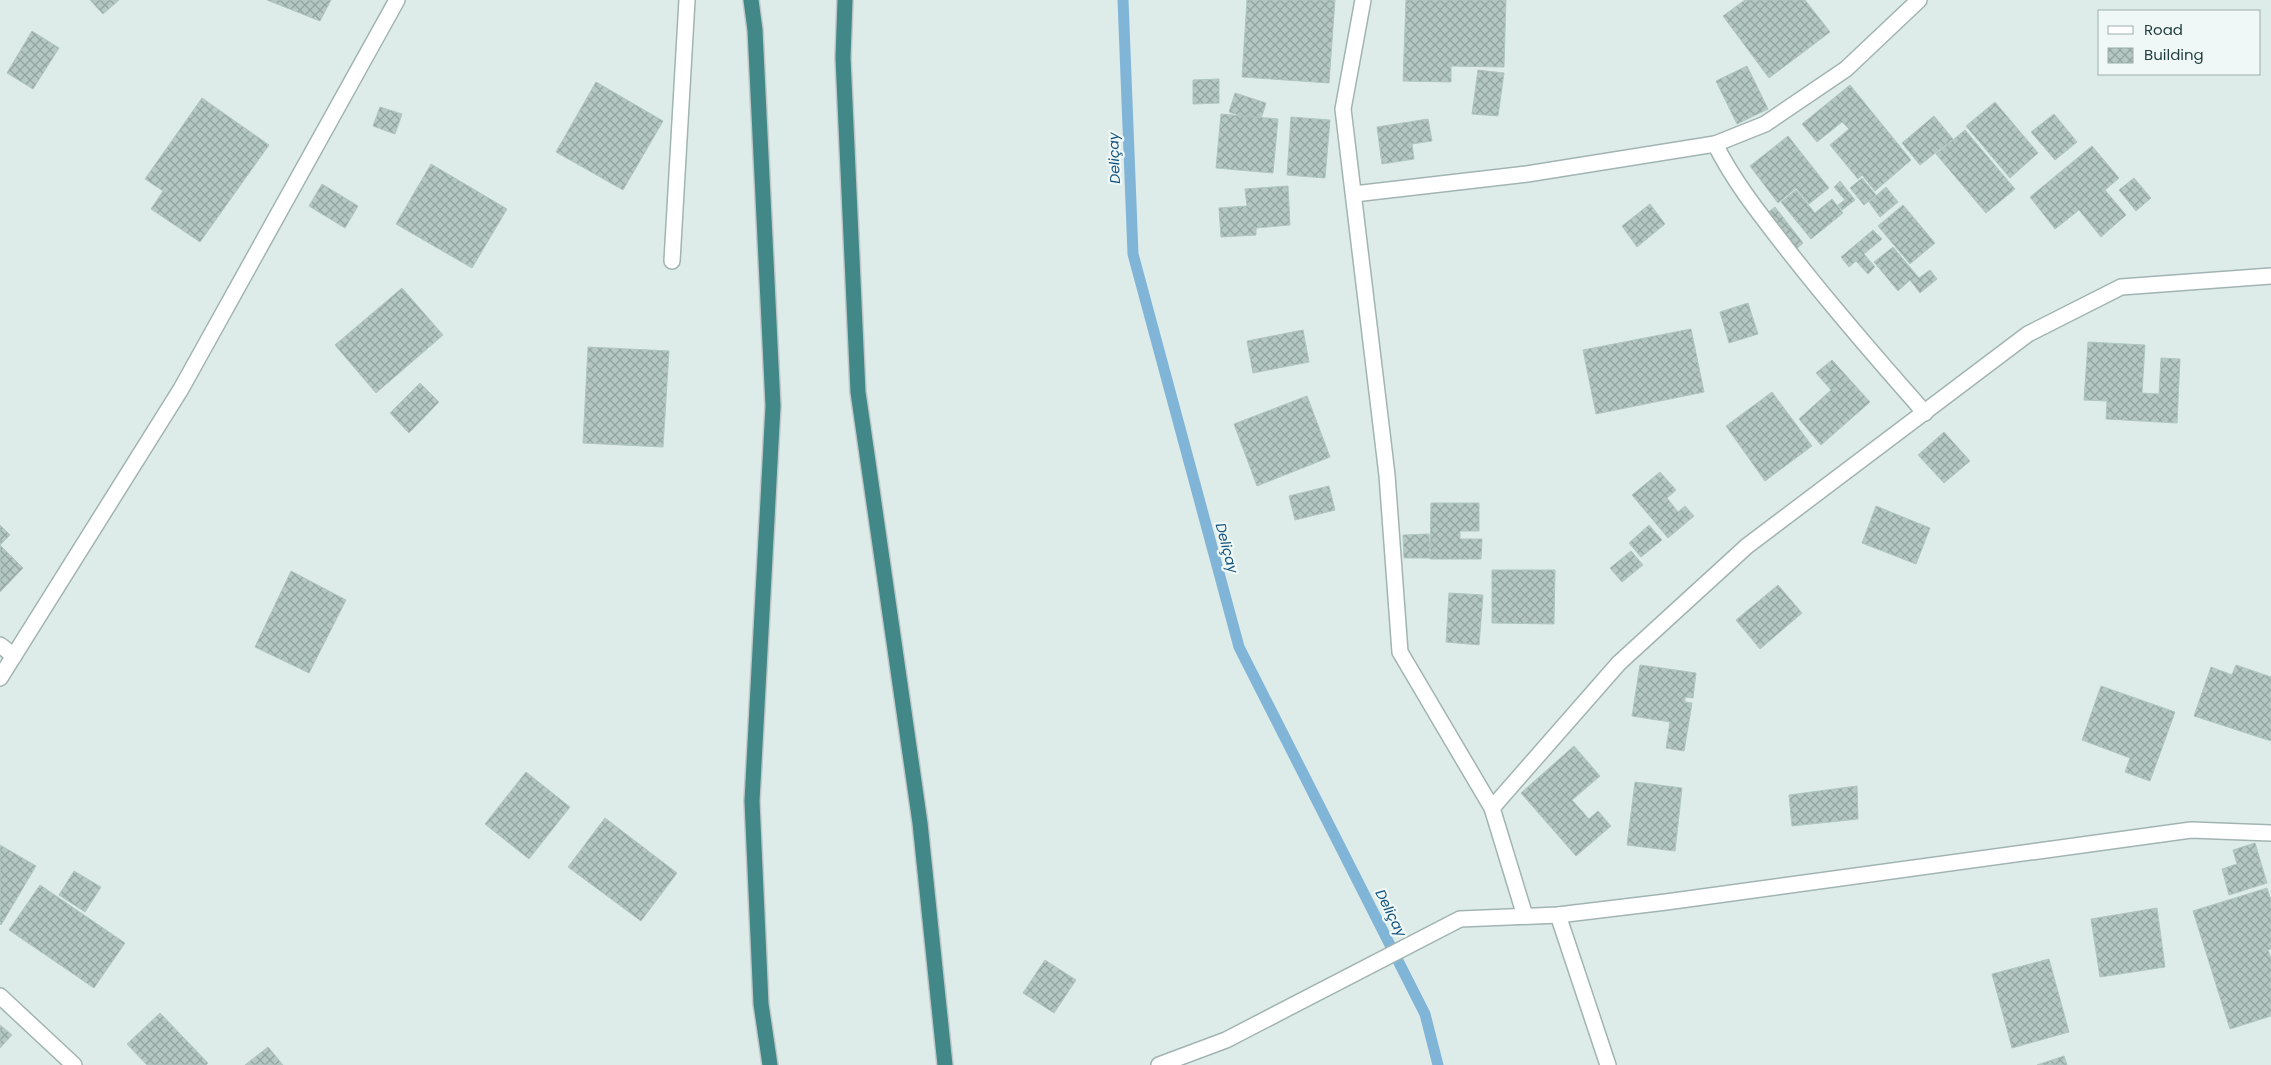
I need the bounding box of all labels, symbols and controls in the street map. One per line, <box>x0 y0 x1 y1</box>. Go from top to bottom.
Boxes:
legend <box>2098 10 2261 75</box>
text: Road <box>2144 19 2183 40</box>
text: Building <box>2144 44 2204 65</box>
water label: Deliçay <box>1103 131 1125 184</box>
water label: Deliçay <box>1211 521 1244 576</box>
water label: Deliçay <box>1370 886 1412 941</box>

